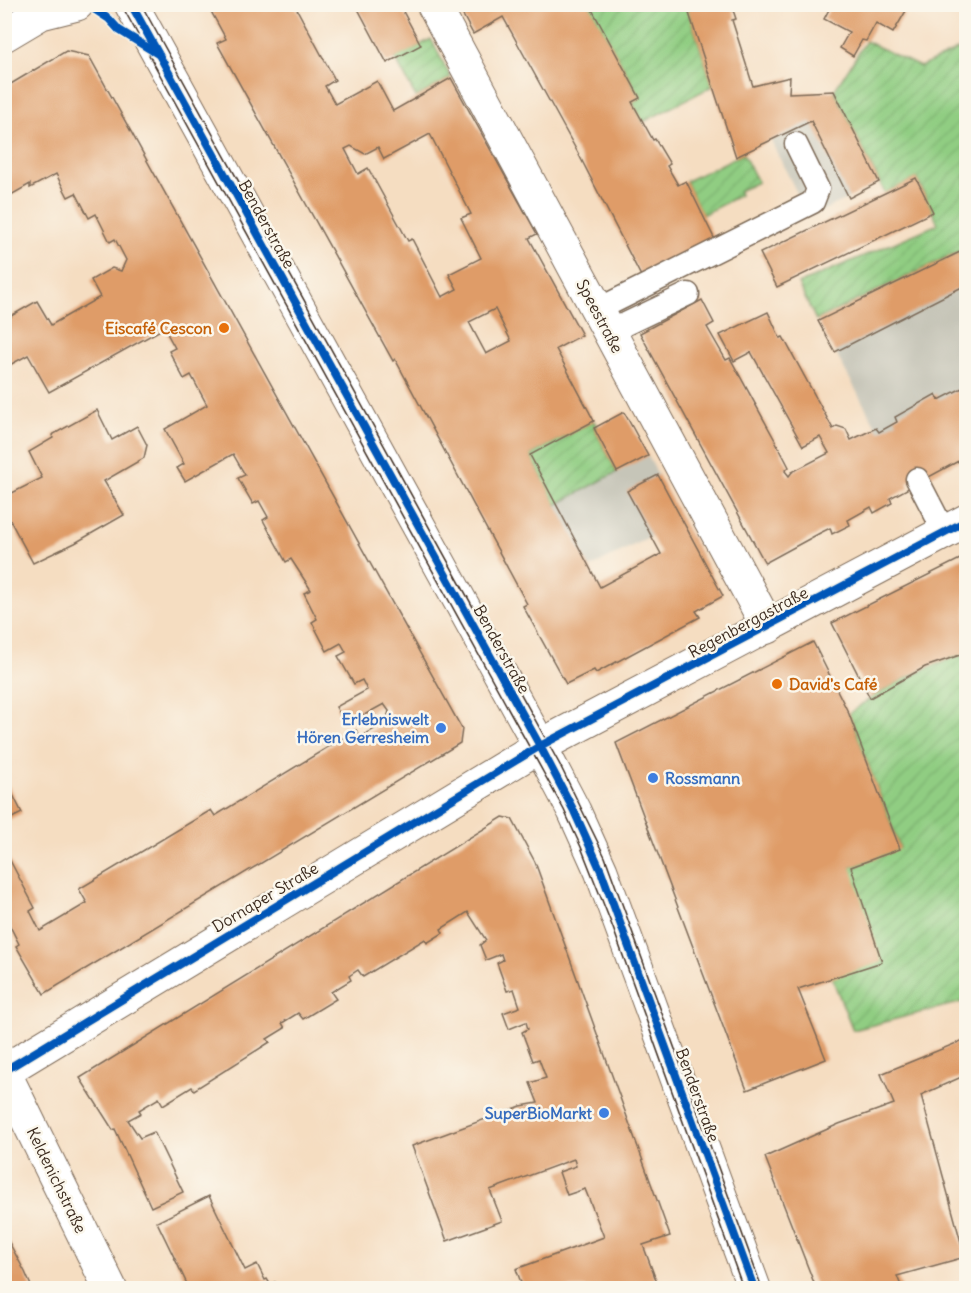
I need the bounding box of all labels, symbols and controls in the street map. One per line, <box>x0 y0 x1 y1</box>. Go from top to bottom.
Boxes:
street label: Benderstraße <box>234 176 300 272</box>
street label: Speestraße <box>572 276 628 356</box>
place label: Eiscafé Cescon <box>105 318 212 338</box>
marker: Eiscafé Cescon <box>217 321 231 335</box>
street label: Regenbergastraße <box>685 582 811 662</box>
street label: Benderstraße <box>469 601 535 697</box>
place label: David's Café <box>789 674 878 694</box>
marker: David's Café <box>770 677 784 691</box>
place label: Erlebniswelt Hören Gerresheim <box>297 709 430 747</box>
marker: Erlebniswelt Hören Gerresheim <box>434 721 448 735</box>
place label: Rossmann <box>665 768 740 788</box>
marker: Rossmann <box>646 771 660 785</box>
street label: Dornaper Straße <box>208 857 322 937</box>
street label: Benderstraße <box>672 1045 724 1145</box>
place label: SuperBioMarkt <box>485 1103 593 1124</box>
marker: SuperBioMarkt <box>597 1106 611 1120</box>
street label: Keldenichstraße <box>23 1124 91 1236</box>

